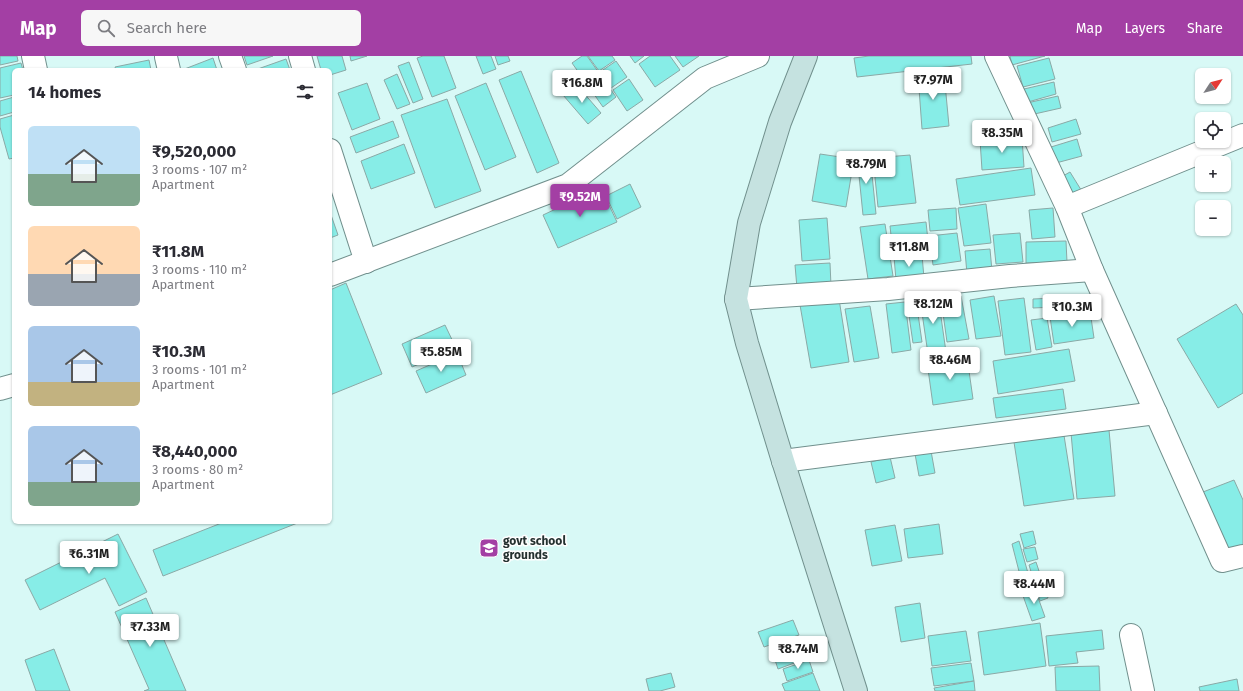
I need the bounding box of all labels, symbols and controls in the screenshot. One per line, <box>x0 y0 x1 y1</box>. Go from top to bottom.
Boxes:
search box <box>81 10 361 46</box>
text: Map <box>20 17 57 40</box>
icon: search <box>95 17 117 39</box>
text: Search here <box>127 19 207 37</box>
text: Map <box>1076 20 1102 37</box>
text: Layers <box>1124 20 1165 37</box>
text: Share <box>1187 20 1223 37</box>
pin: ₹7.97M <box>900 67 966 101</box>
north arrow <box>1195 68 1231 104</box>
map controls <box>1195 68 1231 236</box>
pin: ₹16.8M <box>549 70 615 104</box>
text: ₹7.97M <box>913 72 953 87</box>
text: ₹16.8M <box>561 75 603 90</box>
icon: filters <box>294 81 316 103</box>
text: 14 homes <box>28 82 101 103</box>
button: locate <box>1195 112 1231 148</box>
pin: ₹8.35M <box>969 120 1035 154</box>
text: ₹8.35M <box>981 125 1023 140</box>
text: ₹9,520,000 <box>152 141 236 162</box>
icon: home <box>60 142 108 190</box>
pin: ₹8.79M <box>833 151 899 185</box>
text: ₹8.79M <box>845 156 887 171</box>
button: + <box>1195 156 1231 192</box>
text: 3 rooms · 107 m² <box>152 162 247 177</box>
text: Apartment <box>152 177 214 192</box>
pin: ₹9.52M <box>547 184 613 218</box>
text: ₹9.52M <box>559 189 601 204</box>
button: − <box>1195 200 1231 236</box>
pin: ₹11.8M <box>876 234 942 268</box>
text: ₹11.8M <box>889 239 929 254</box>
text: ₹11.8M <box>152 241 204 262</box>
icon: home <box>60 242 108 290</box>
text: 3 rooms · 110 m² <box>152 262 247 277</box>
text: Apartment <box>152 277 214 292</box>
pin: ₹8.12M <box>900 291 966 325</box>
pin: ₹10.3M <box>1039 294 1105 328</box>
text: ₹8.12M <box>913 296 953 311</box>
text: ₹10.3M <box>1052 299 1093 314</box>
pin: ₹5.85M <box>408 339 474 373</box>
text: ₹10.3M <box>152 341 206 362</box>
icon: home <box>60 342 108 390</box>
text: ₹5.85M <box>420 344 462 359</box>
pin: ₹8.46M <box>917 347 983 381</box>
text: ₹8.46M <box>929 352 971 367</box>
text: 3 rooms · 101 m² <box>152 362 247 377</box>
text: Apartment <box>152 377 214 392</box>
text: ₹8,440,000 <box>152 441 237 462</box>
icon: home <box>60 442 108 490</box>
text: 3 rooms · 80 m² <box>152 462 243 477</box>
text: Apartment <box>152 477 214 492</box>
place label: govt school grounds <box>503 534 566 562</box>
school or university icon: govt school grounds <box>478 537 500 559</box>
pin: ₹6.31M <box>56 541 122 575</box>
text: ₹6.31M <box>69 546 109 561</box>
pin: ₹8.44M <box>1001 571 1067 605</box>
text: ₹8.44M <box>1013 576 1055 591</box>
pin: ₹7.33M <box>117 614 183 648</box>
text: ₹7.33M <box>130 619 170 634</box>
pin: ₹8.74M <box>765 636 831 670</box>
text: ₹8.74M <box>778 641 818 656</box>

